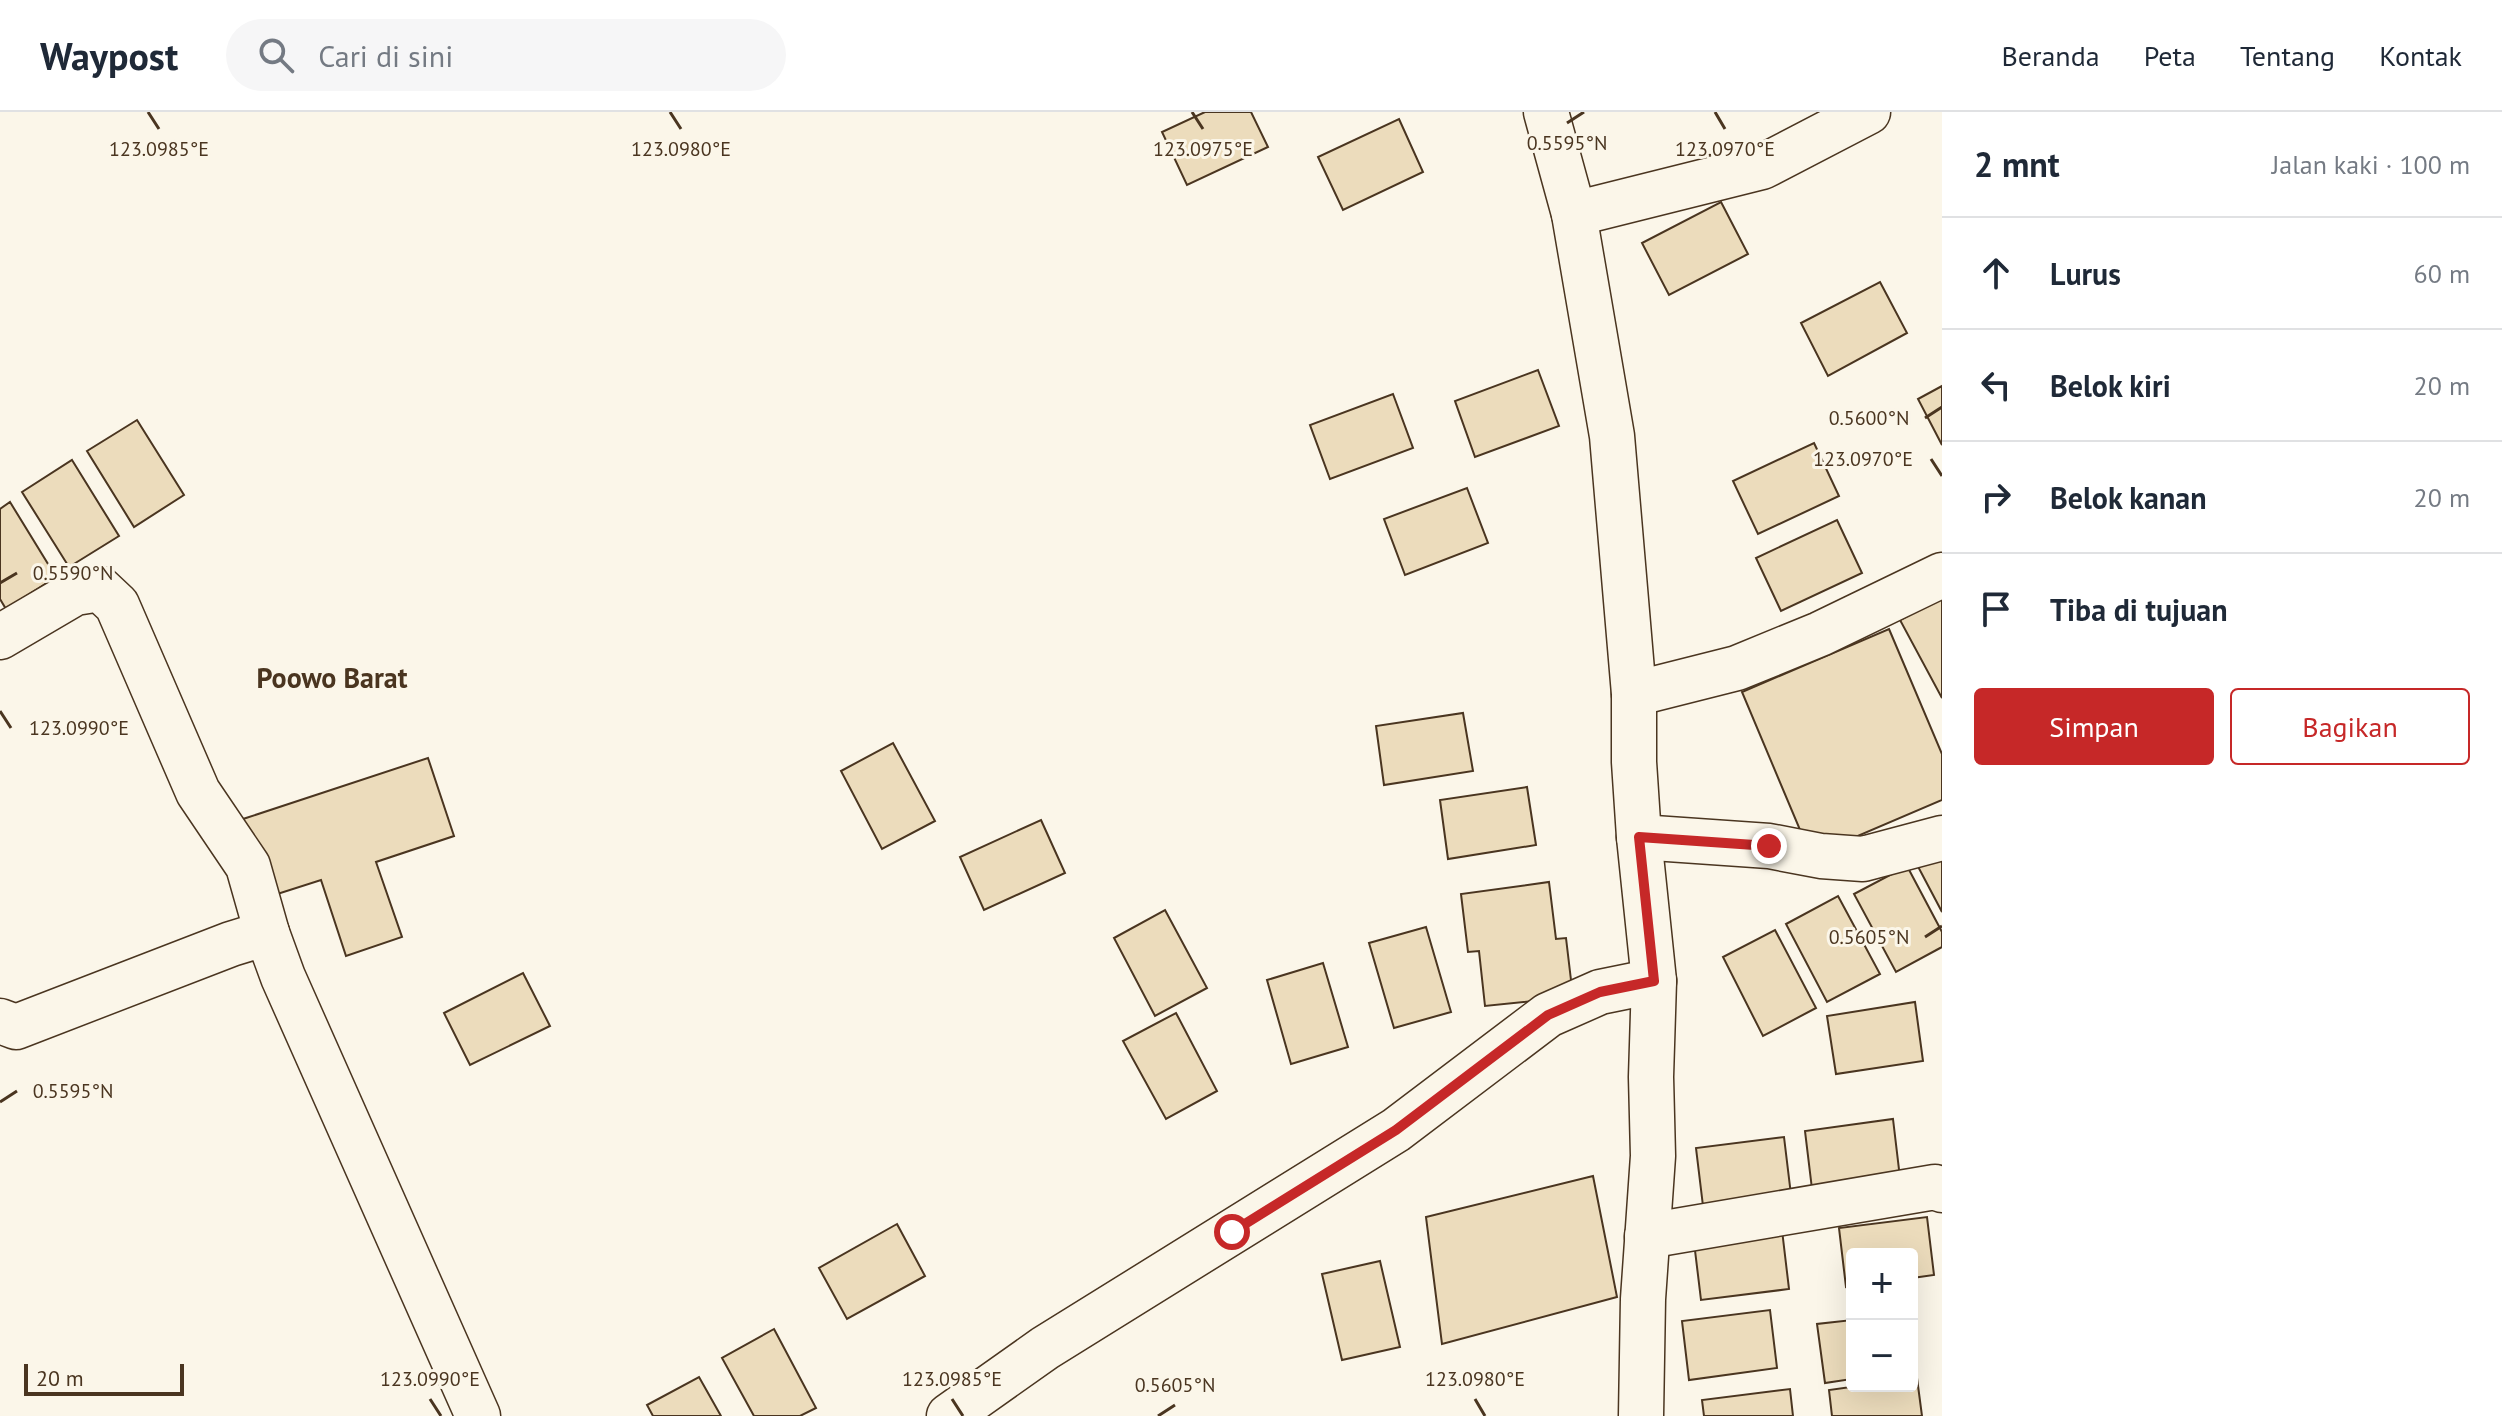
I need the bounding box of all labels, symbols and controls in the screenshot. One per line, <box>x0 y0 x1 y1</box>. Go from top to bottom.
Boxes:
search box <box>226 19 786 91</box>
text: Waypost <box>40 31 178 80</box>
icon: search <box>254 33 298 77</box>
text: Cari di sini <box>318 36 453 75</box>
text: Beranda <box>2001 37 2100 74</box>
text: Peta <box>2144 37 2196 74</box>
text: Tentang <box>2240 37 2335 74</box>
text: Kontak <box>2379 37 2462 74</box>
text: 0.5595°N <box>1527 130 1607 156</box>
text: 123.0985°E <box>109 136 209 162</box>
text: 123.0980°E <box>631 136 731 162</box>
text: 123.0975°E <box>1153 136 1253 162</box>
text: 123.0970°E <box>1675 136 1775 162</box>
text: 2 mnt <box>1974 142 2060 186</box>
text: Jalan kaki · 100 m <box>2272 148 2470 181</box>
icon: ahead <box>1974 251 2018 295</box>
text: Lurus <box>2050 254 2121 293</box>
text: 60 m <box>2414 257 2470 290</box>
icon: left <box>1974 363 2018 407</box>
text: Belok kiri <box>2050 366 2171 405</box>
text: 20 m <box>2414 369 2470 402</box>
text: 0.5600°N <box>1829 405 1909 431</box>
text: 123.0970°E <box>1813 446 1913 472</box>
icon: right <box>1974 475 2018 519</box>
text: Belok kanan <box>2050 478 2207 517</box>
text: 20 m <box>2414 481 2470 514</box>
text: 0.5590°N <box>33 560 113 586</box>
icon: arrive <box>1974 587 2018 631</box>
text: Tiba di tujuan <box>2050 590 2228 629</box>
district label: Poowo Barat <box>257 659 408 696</box>
button: Simpan <box>1974 688 2214 765</box>
button: Bagikan <box>2230 688 2470 765</box>
text: 123.0990°E <box>29 715 129 741</box>
route end <box>1751 828 1787 864</box>
text: 0.5605°N <box>1829 924 1909 950</box>
text: 0.5595°N <box>33 1078 113 1104</box>
route start <box>1214 1214 1250 1250</box>
map controls <box>1846 1248 1918 1392</box>
button: + <box>1846 1248 1918 1320</box>
button: − <box>1846 1320 1918 1392</box>
scale bar <box>24 1360 184 1396</box>
text: 20 m <box>36 1364 84 1392</box>
text: 123.0990°E <box>380 1366 480 1392</box>
text: 123.0985°E <box>902 1366 1002 1392</box>
text: 123.0980°E <box>1425 1366 1525 1392</box>
text: 0.5605°N <box>1135 1372 1215 1398</box>

